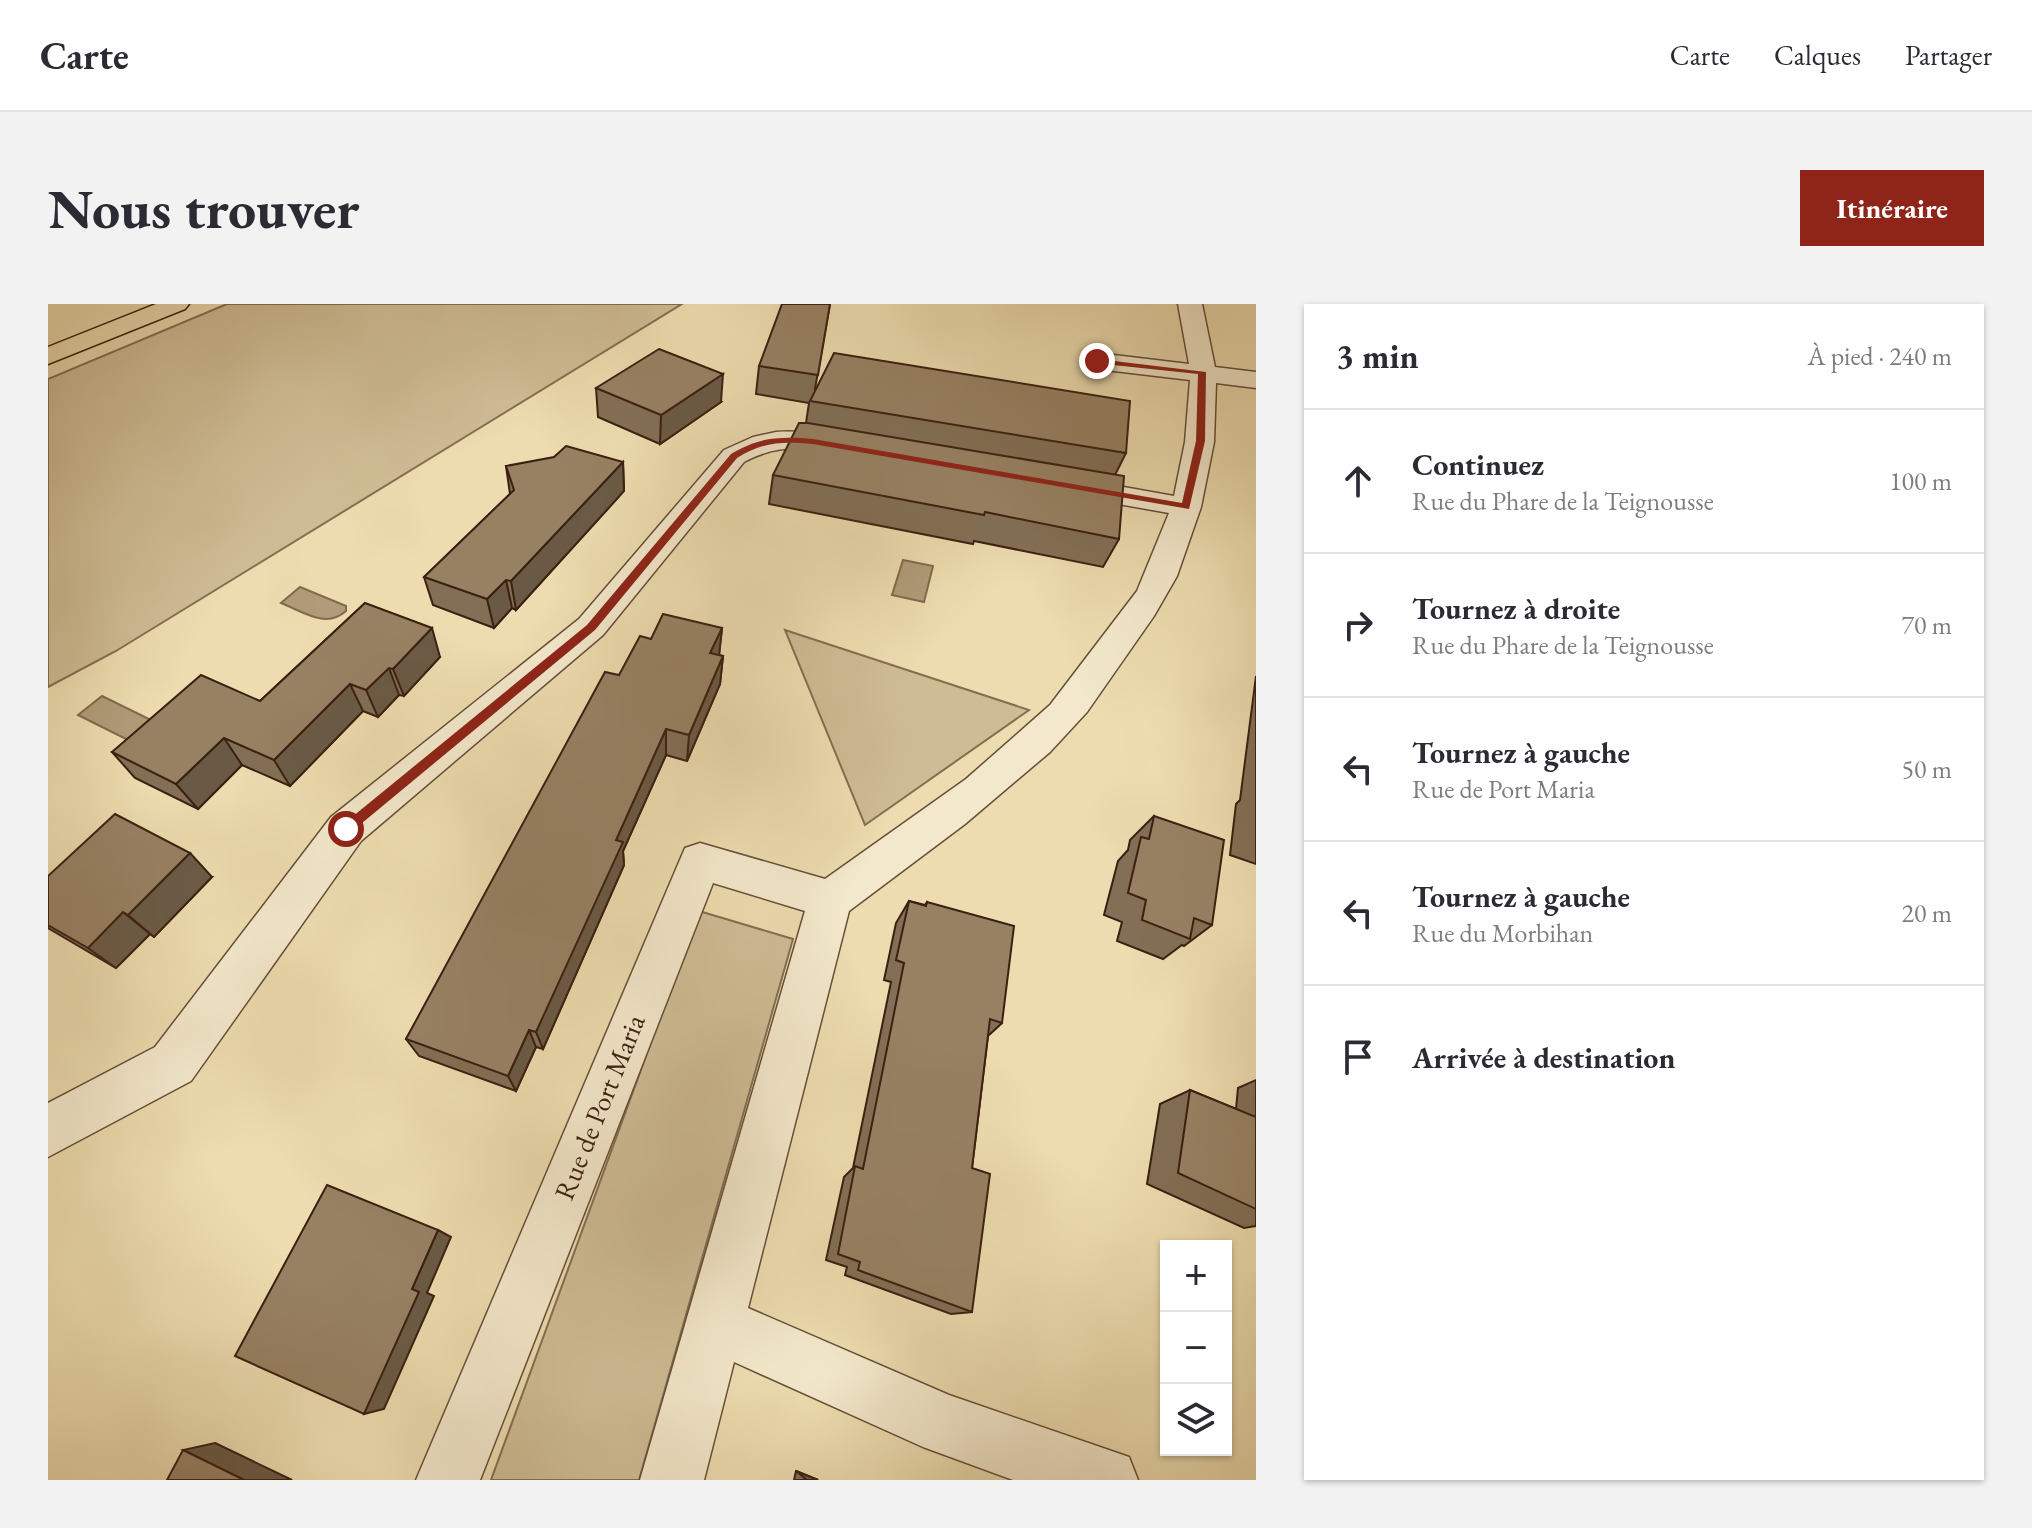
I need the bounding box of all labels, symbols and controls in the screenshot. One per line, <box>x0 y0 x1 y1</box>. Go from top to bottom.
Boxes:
text: Carte <box>40 31 129 80</box>
text: Carte <box>1670 37 1730 73</box>
text: Calques <box>1774 37 1861 73</box>
text: Partager <box>1905 37 1992 73</box>
button: Itinéraire <box>1800 170 1984 246</box>
text: Nous trouver <box>48 172 360 245</box>
text: 3 min <box>1336 334 1419 378</box>
text: À pied · 240 m <box>1807 339 1952 373</box>
route end <box>1079 343 1115 379</box>
text: Continuez <box>1412 445 1544 484</box>
icon: ahead <box>1336 459 1380 503</box>
text: 100 m <box>1889 464 1952 498</box>
text: Rue du Phare de la Teignousse <box>1412 484 1714 518</box>
text: Tournez à droite <box>1412 589 1620 628</box>
icon: right <box>1336 603 1380 647</box>
text: 70 m <box>1902 608 1952 642</box>
text: Rue du Phare de la Teignousse <box>1412 628 1714 662</box>
text: Tournez à gauche <box>1412 733 1630 772</box>
icon: left <box>1336 747 1380 791</box>
text: 50 m <box>1902 752 1952 786</box>
text: Rue de Port Maria <box>1412 772 1595 806</box>
route start <box>328 811 364 847</box>
text: Tournez à gauche <box>1412 877 1630 916</box>
icon: left <box>1336 891 1380 935</box>
text: 20 m <box>1902 896 1952 930</box>
text: Rue du Morbihan <box>1412 916 1593 950</box>
street label: Rue de Port Maria <box>545 1008 653 1205</box>
icon: arrive <box>1336 1035 1380 1079</box>
text: Arrivée à destination <box>1412 1038 1675 1077</box>
map controls <box>1160 1240 1232 1456</box>
button: + <box>1160 1240 1232 1312</box>
button: − <box>1160 1312 1232 1384</box>
button: layers <box>1160 1384 1232 1456</box>

